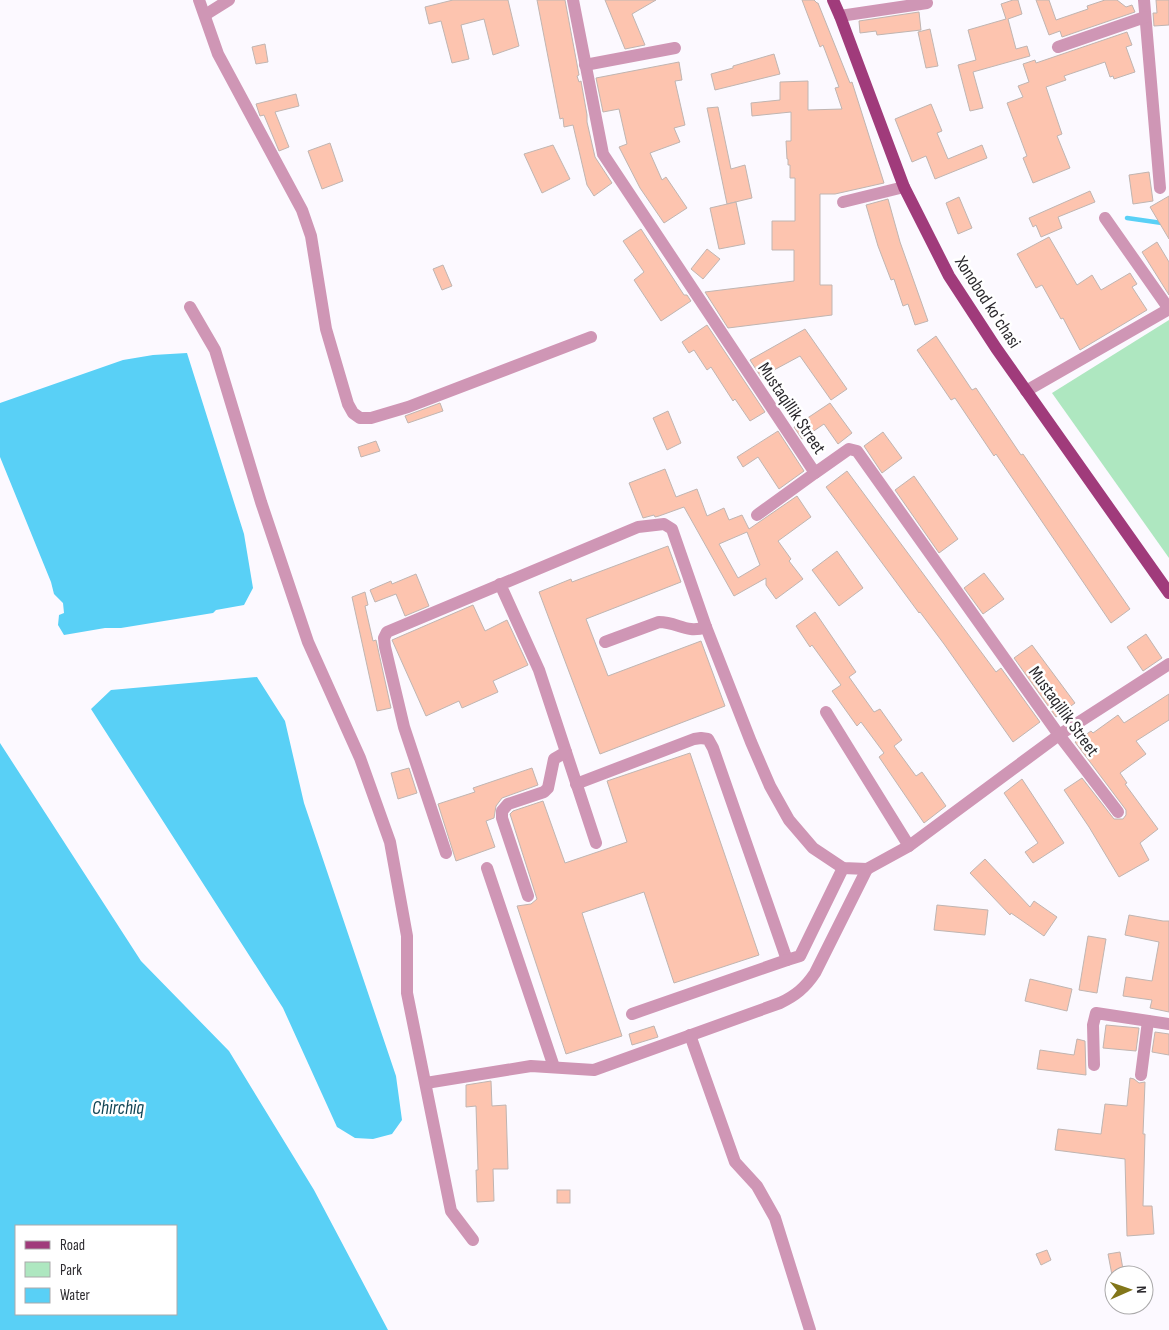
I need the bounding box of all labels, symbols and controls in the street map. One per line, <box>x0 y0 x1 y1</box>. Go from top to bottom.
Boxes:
street label: Xonobod koʻchasi <box>950 252 1025 352</box>
street label: Mustaqillik Street <box>753 358 830 459</box>
street label: Mustaqillik Street <box>1024 662 1104 761</box>
water label: Chirchiq <box>92 1097 144 1120</box>
legend <box>15 1225 178 1315</box>
text: Road <box>60 1236 85 1255</box>
text: Park <box>60 1261 82 1280</box>
north arrow <box>1104 1265 1154 1315</box>
text: Water <box>60 1286 91 1305</box>
text: N <box>1133 1286 1150 1294</box>

